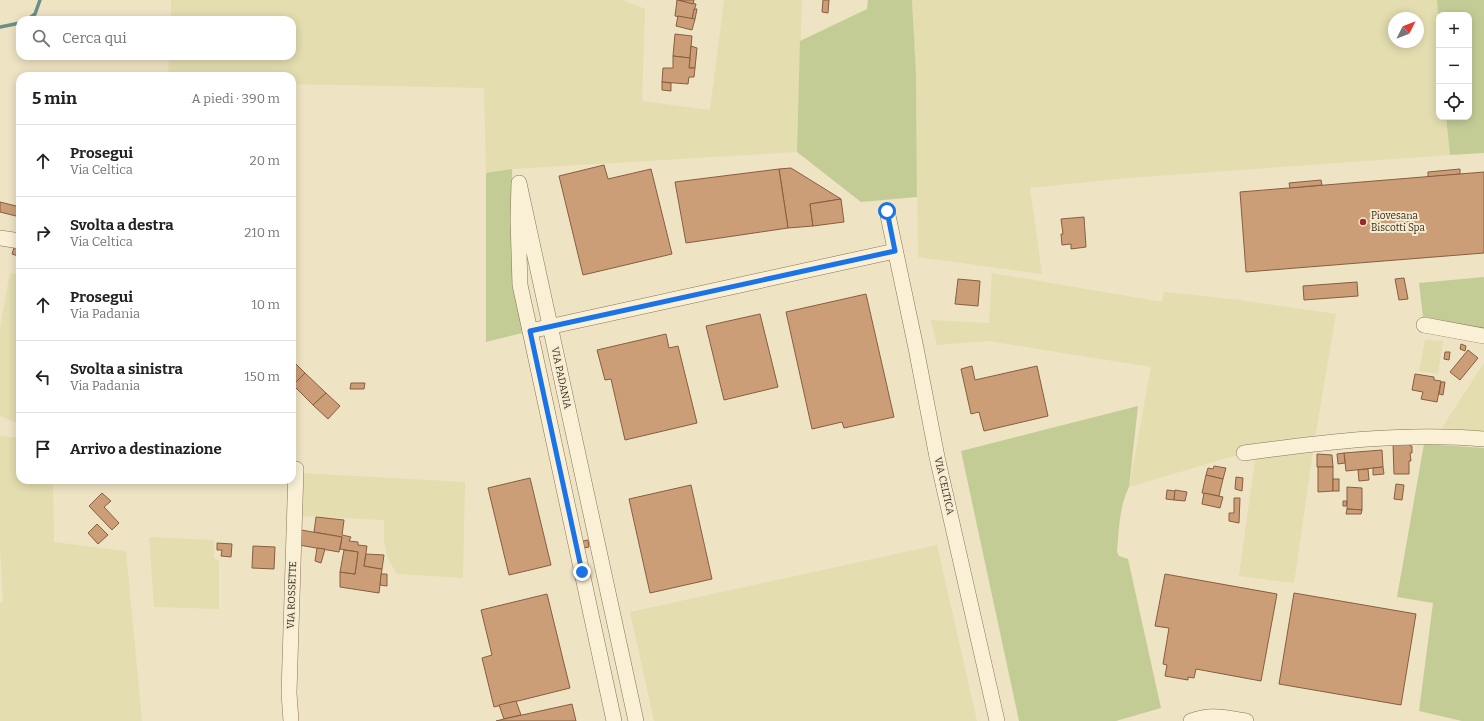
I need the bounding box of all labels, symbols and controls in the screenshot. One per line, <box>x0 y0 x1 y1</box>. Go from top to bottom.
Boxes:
north arrow <box>1388 12 1424 48</box>
map controls <box>1436 12 1472 120</box>
button: + <box>1436 12 1472 48</box>
search box <box>16 16 296 60</box>
icon: search <box>30 27 52 49</box>
text: Cerca qui <box>62 29 127 47</box>
button: − <box>1436 48 1472 84</box>
button: locate <box>1436 84 1472 120</box>
text: 5 min <box>32 88 77 109</box>
text: A piedi · 390 m <box>192 91 280 106</box>
text: Prosegui <box>70 144 133 162</box>
icon: ahead <box>32 150 54 172</box>
text: 20 m <box>250 153 280 168</box>
text: Via Celtica <box>70 162 133 177</box>
route start <box>878 202 896 220</box>
place label: Piovesana Biscotti Spa <box>1371 210 1426 234</box>
text: Svolta a destra <box>70 216 174 234</box>
marker: Piovesana Biscotti Spa <box>1358 217 1368 227</box>
icon: right <box>32 222 54 244</box>
text: 210 m <box>244 225 280 240</box>
text: Via Celtica <box>70 234 133 249</box>
text: Prosegui <box>70 288 133 306</box>
icon: ahead <box>32 294 54 316</box>
text: 10 m <box>251 297 280 312</box>
text: Via Padania <box>70 306 140 321</box>
street label: VIA PADANIA <box>549 346 574 411</box>
text: Svolta a sinistra <box>70 360 183 378</box>
icon: left <box>32 366 54 388</box>
text: 150 m <box>244 369 280 384</box>
text: Via Padania <box>70 378 140 393</box>
icon: arrive <box>32 438 54 460</box>
text: Arrivo a destinazione <box>70 440 222 458</box>
street label: VIA CELTICA <box>932 456 957 517</box>
street label: VIA ROSSETTE <box>285 561 299 629</box>
route end <box>573 563 591 581</box>

